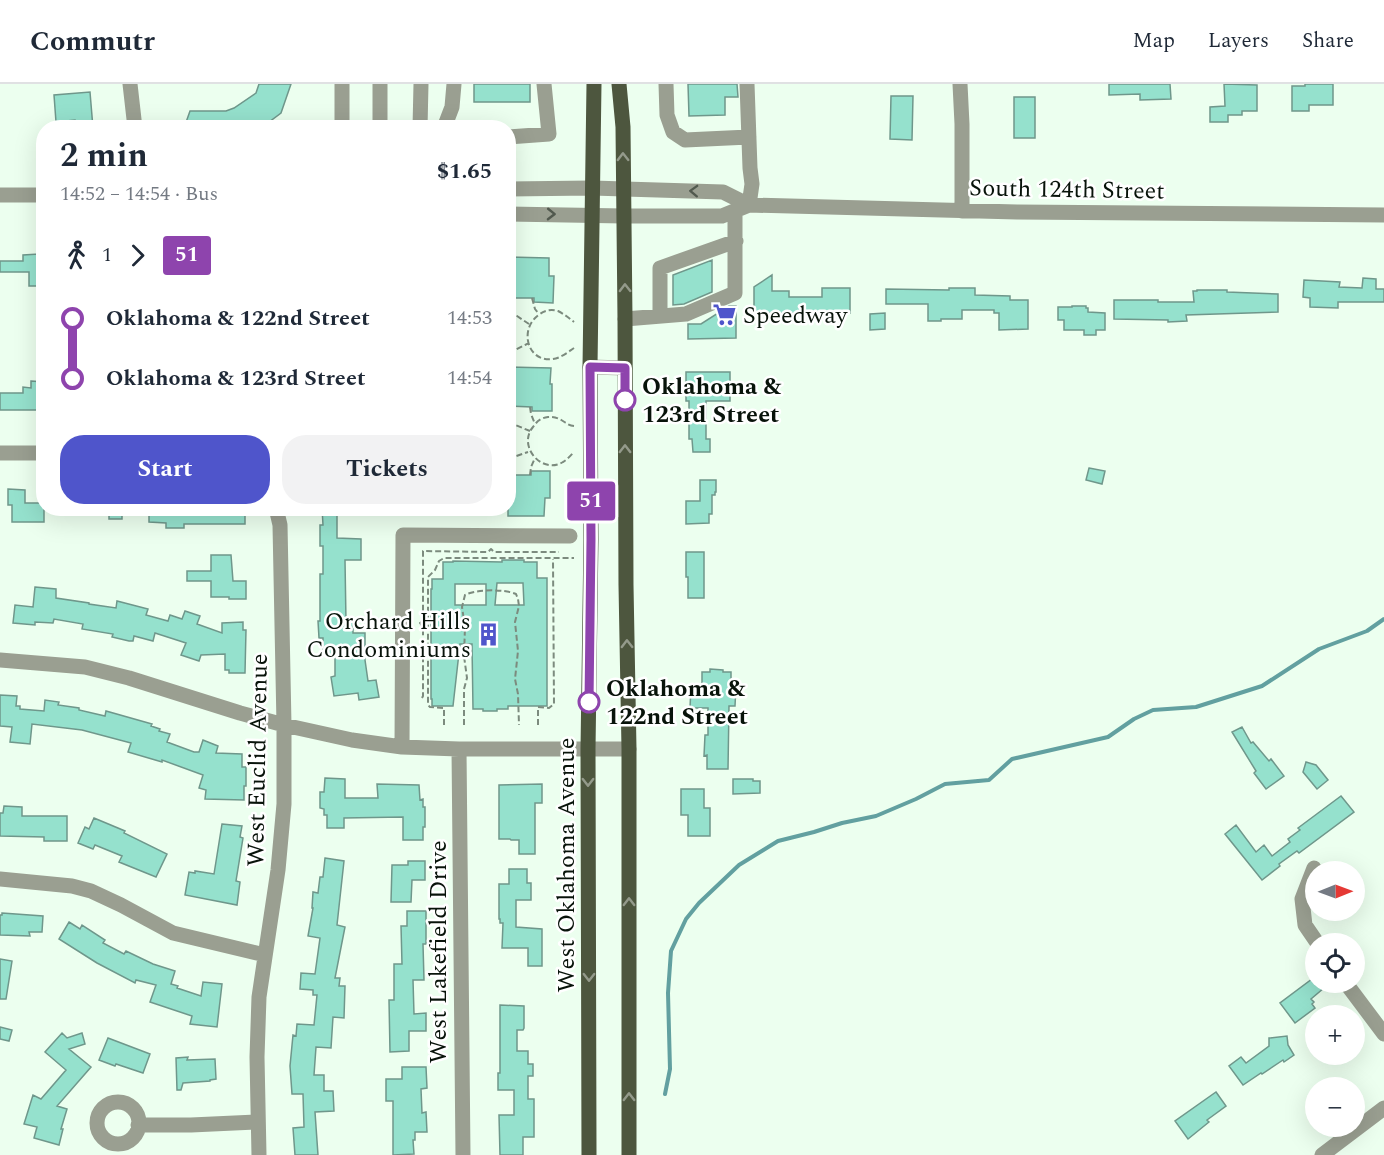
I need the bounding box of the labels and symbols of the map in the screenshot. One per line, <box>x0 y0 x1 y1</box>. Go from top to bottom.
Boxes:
one-way arrow <box>617 153 629 162</box>
street label: South 124th Street <box>969 170 1165 210</box>
one-way arrow <box>689 185 698 198</box>
one-way arrow <box>546 208 555 220</box>
one-way arrow <box>619 284 631 293</box>
place label: Speedway <box>743 298 849 334</box>
supermarket icon: Speedway <box>712 302 738 328</box>
place label: Oklahoma & 123rd Street <box>642 369 782 433</box>
marker: Oklahoma & 123rd Street <box>614 389 636 411</box>
one-way arrow <box>619 444 631 453</box>
line badge: 51 <box>564 482 618 520</box>
place label: Orchard Hills Condominiums <box>306 604 471 668</box>
building icon: Orchard Hills Condominiums <box>476 622 502 648</box>
one-way arrow <box>621 639 633 648</box>
street label: West Euclid Avenue <box>238 653 278 867</box>
place label: Oklahoma & 122nd Street <box>606 671 748 735</box>
marker: Oklahoma & 122nd Street <box>578 691 600 713</box>
street label: West Oklahoma Avenue <box>549 738 585 992</box>
one-way arrow <box>582 778 594 787</box>
street label: West Lakefield Drive <box>421 840 457 1064</box>
north arrow <box>1305 861 1365 921</box>
one-way arrow <box>623 897 635 906</box>
one-way arrow <box>583 973 595 982</box>
one-way arrow <box>623 1092 635 1101</box>

